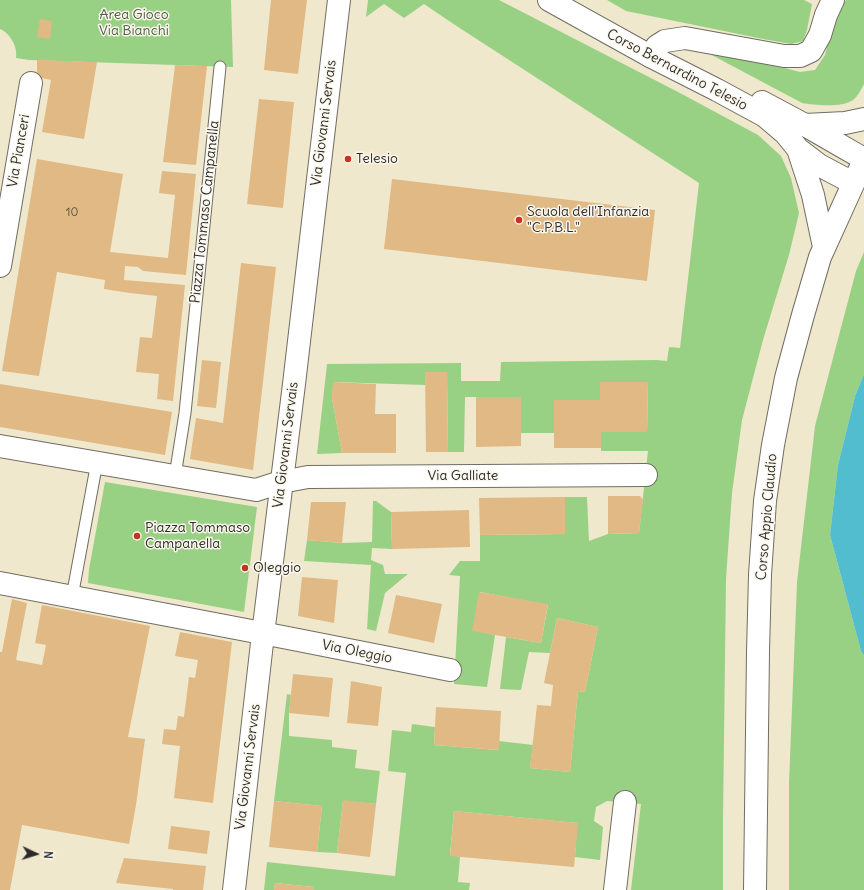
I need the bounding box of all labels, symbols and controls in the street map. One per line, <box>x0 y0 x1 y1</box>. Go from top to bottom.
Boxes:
park label: Area Gioco Via Bianchi <box>99 7 169 40</box>
street label: Corso Bernardino Telesio <box>604 26 750 114</box>
street label: Via Giovanni Servais <box>308 59 340 187</box>
street label: Via Pianceri <box>4 113 34 189</box>
street label: Piazza Tommaso Campanella <box>187 120 223 304</box>
place label: Telesio <box>356 151 398 167</box>
marker: Telesio <box>343 154 353 164</box>
place label: Scuola dell'Infanzia "C.P.B.L." <box>527 204 649 236</box>
house number: 10 <box>66 206 78 220</box>
marker: Scuola dell'Infanzia "C.P.B.L." <box>514 215 524 225</box>
street label: Via Giovanni Servais <box>270 381 302 509</box>
street label: Corso Appio Claudio <box>753 453 781 581</box>
street label: Via Galliate <box>428 468 498 484</box>
place label: Piazza Tommaso Campanella <box>145 520 250 552</box>
marker: Piazza Tommaso Campanella <box>132 531 142 541</box>
place label: Oleggio <box>253 560 301 576</box>
marker: Oleggio <box>240 563 250 573</box>
street label: Via Oleggio <box>320 637 394 667</box>
street label: Via Giovanni Servais <box>232 703 264 831</box>
north arrow <box>16 834 56 874</box>
text: N <box>41 851 55 859</box>

